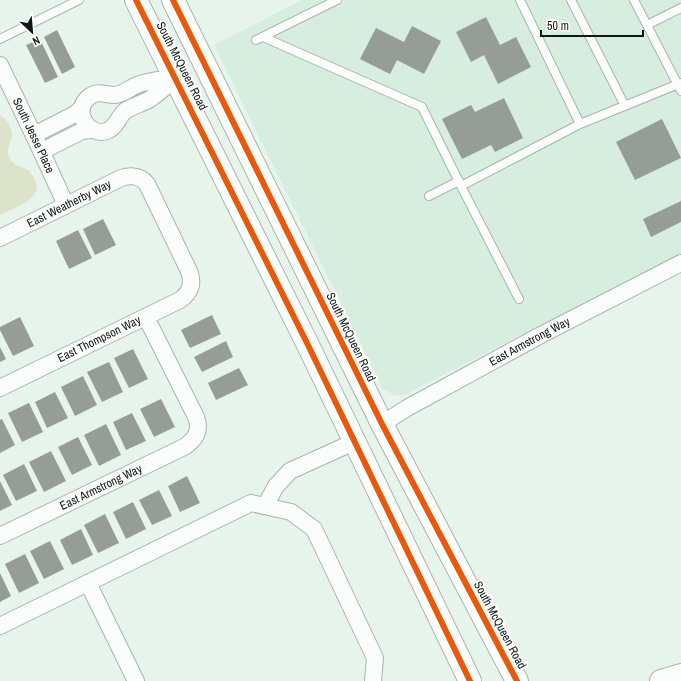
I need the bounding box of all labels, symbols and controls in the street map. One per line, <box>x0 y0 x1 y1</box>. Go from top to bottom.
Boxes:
north arrow <box>12 12 52 52</box>
scale bar <box>541 12 643 38</box>
text: 50 m <box>547 18 569 34</box>
street label: South McQueen Road <box>153 19 211 113</box>
text: N <box>30 33 42 49</box>
street label: South Jesse Place <box>9 95 58 176</box>
street label: East Weatherby Way <box>24 176 114 231</box>
street label: South McQueen Road <box>322 290 380 384</box>
street label: East Thompson Way <box>55 312 143 366</box>
street label: East Armstrong Way <box>486 313 573 370</box>
street label: East Armstrong Way <box>57 461 145 514</box>
street label: South McQueen Road <box>470 578 530 672</box>

